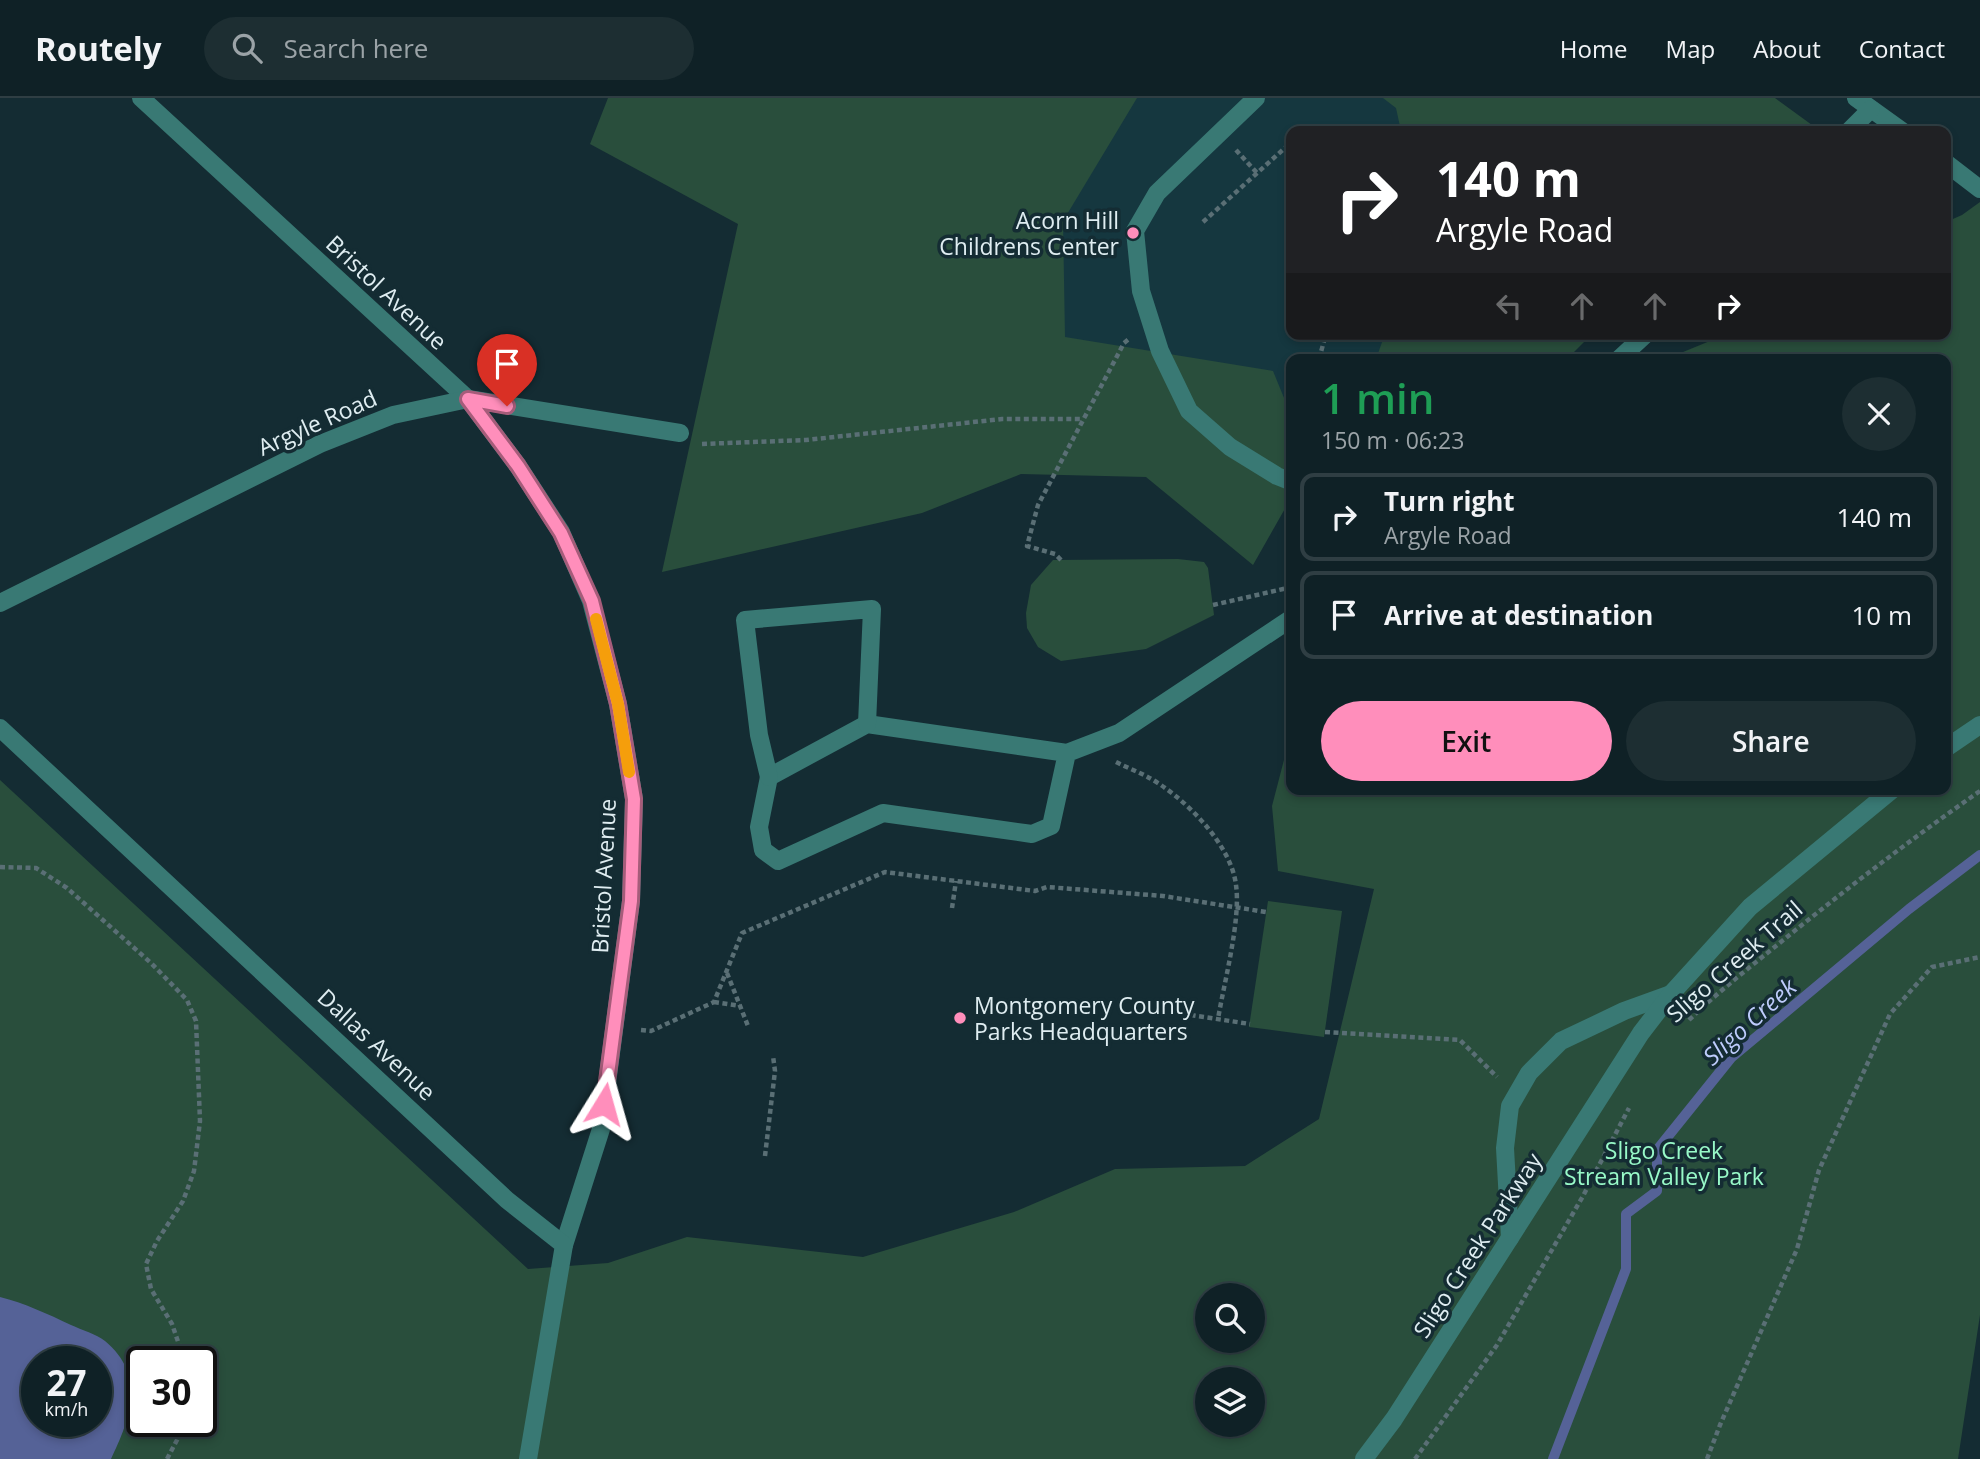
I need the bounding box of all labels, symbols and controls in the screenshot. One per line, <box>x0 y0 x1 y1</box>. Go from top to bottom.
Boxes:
search box <box>204 17 694 80</box>
text: Routely <box>35 26 162 71</box>
icon: search <box>228 29 266 67</box>
text: Search here <box>284 30 428 66</box>
text: Home <box>1560 32 1628 65</box>
text: Map <box>1666 32 1715 65</box>
text: About <box>1753 32 1821 65</box>
text: Contact <box>1859 32 1945 65</box>
text: 140 m <box>1436 145 1581 211</box>
icon: right <box>1321 154 1412 245</box>
place label: Acorn Hill Childrens Center <box>939 204 1120 262</box>
text: Argyle Road <box>1436 208 1613 251</box>
marker: Acorn Hill Childrens Center <box>1125 225 1141 241</box>
street label: Bristol Avenue <box>319 227 455 357</box>
icon: left <box>1490 287 1528 325</box>
icon: ahead <box>1563 287 1601 325</box>
icon: ahead <box>1636 287 1674 325</box>
icon: right <box>1709 287 1747 325</box>
pin <box>477 334 537 406</box>
icon: arrive <box>488 345 526 383</box>
text: 1 min <box>1321 369 1434 426</box>
button: close <box>1842 377 1916 451</box>
street label: Argyle Road <box>252 381 382 463</box>
text: 150 m · 06:23 <box>1321 424 1464 456</box>
text: Turn right <box>1384 483 1515 519</box>
icon: right <box>1325 498 1363 536</box>
text: 140 m <box>1837 499 1912 535</box>
text: Argyle Road <box>1384 519 1512 551</box>
icon: arrive <box>1325 596 1363 634</box>
text: Arrive at destination <box>1384 597 1653 633</box>
text: 10 m <box>1851 597 1912 633</box>
button: Exit <box>1321 701 1612 781</box>
button: Share <box>1626 701 1916 781</box>
street label: Bristol Avenue <box>583 798 623 954</box>
street label: Sligo Creek Trail <box>1661 895 1807 1027</box>
water label: Sligo Creek <box>1696 972 1802 1070</box>
street label: Dallas Avenue <box>311 981 443 1107</box>
place label: Montgomery County Parks Headquarters <box>974 989 1195 1047</box>
marker: Montgomery County Parks Headquarters <box>952 1010 968 1026</box>
position arrow <box>567 1067 641 1141</box>
park label: Sligo Creek Stream Valley Park <box>1564 1134 1764 1192</box>
street label: Sligo Creek Parkway <box>1405 1146 1549 1344</box>
map controls <box>1195 1283 1265 1437</box>
button: search <box>1195 1283 1265 1353</box>
speed limit sign: 30 <box>126 1346 217 1437</box>
text: 27 <box>46 1359 87 1406</box>
button: layers <box>1195 1367 1265 1437</box>
text: km/h <box>45 1397 88 1421</box>

